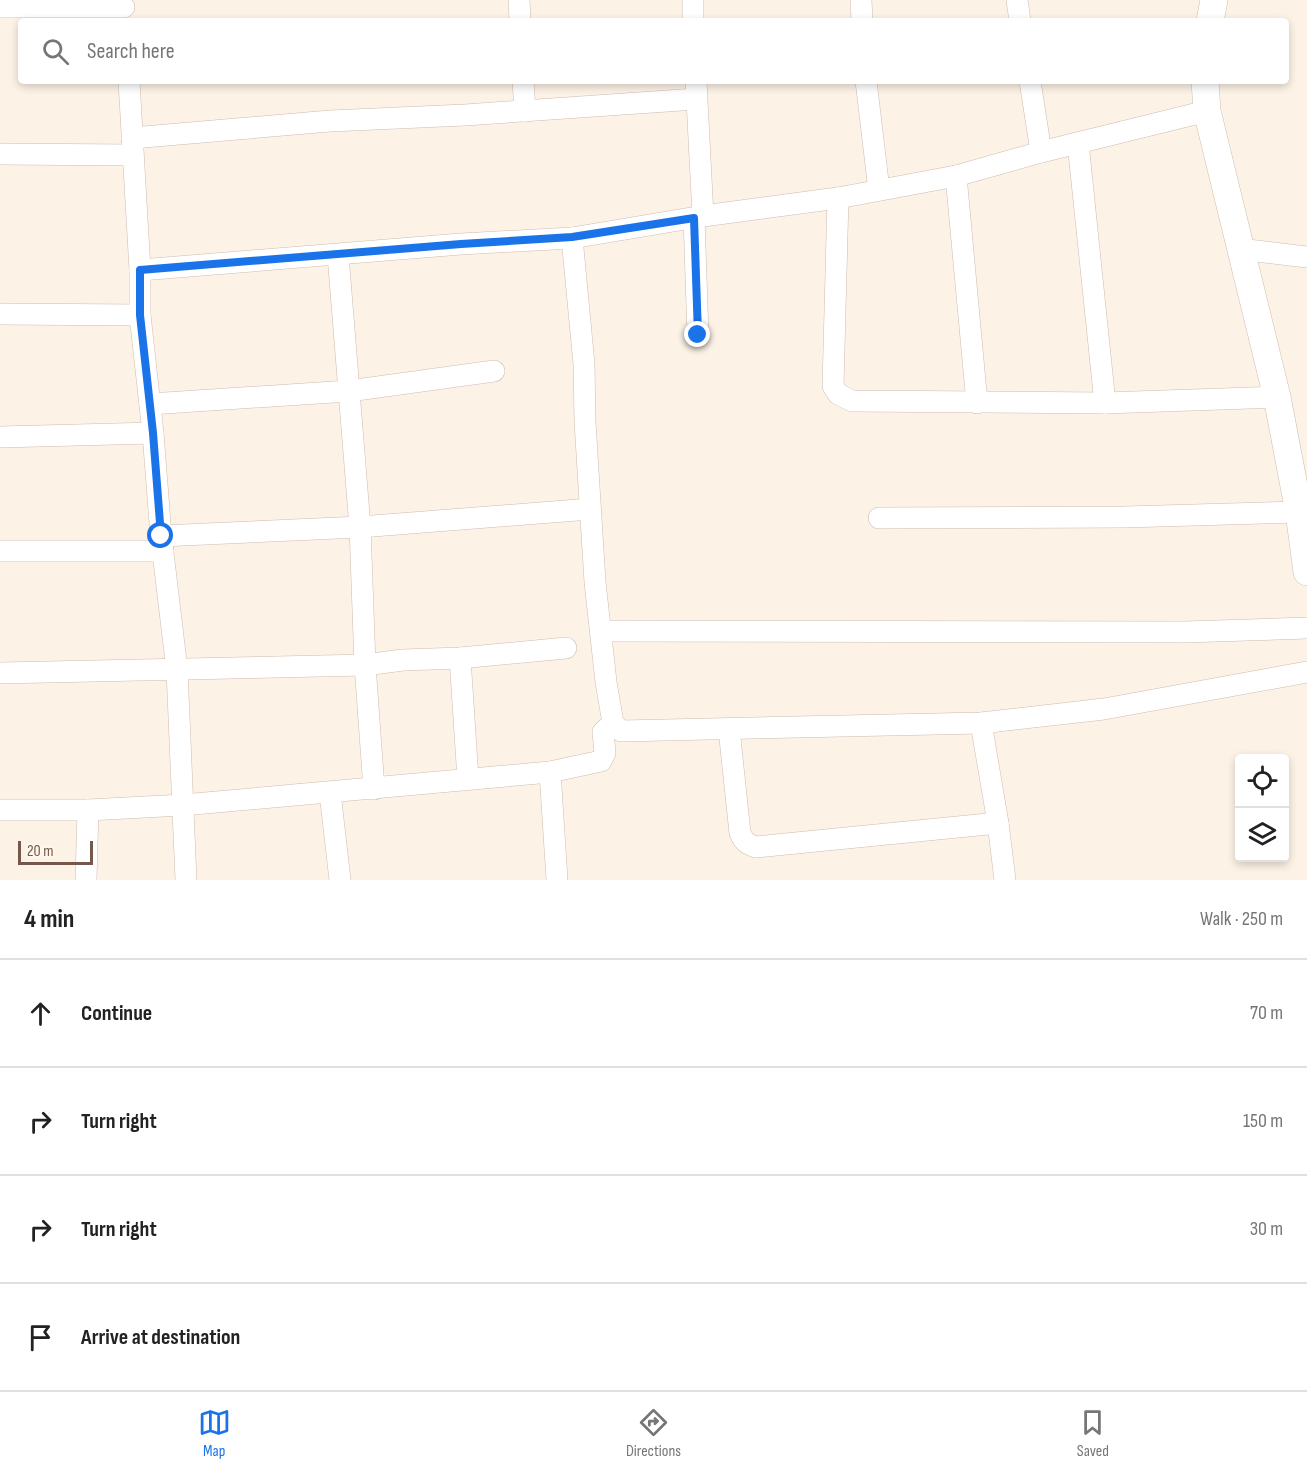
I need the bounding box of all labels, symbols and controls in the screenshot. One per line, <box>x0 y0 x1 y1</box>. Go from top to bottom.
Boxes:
search box <box>18 18 1289 84</box>
icon: search <box>39 35 72 68</box>
text: Search here <box>87 38 174 65</box>
route end <box>684 321 710 347</box>
route start <box>147 522 173 548</box>
map controls <box>1235 754 1289 862</box>
button: locate <box>1235 754 1289 808</box>
button: layers <box>1235 808 1289 862</box>
scale bar <box>18 838 93 866</box>
text: 20 m <box>27 842 54 861</box>
text: 4 min <box>24 904 74 935</box>
text: Walk · 250 m <box>1200 907 1283 931</box>
icon: ahead <box>24 997 57 1030</box>
text: Continue <box>81 1000 152 1027</box>
text: 70 m <box>1250 1001 1283 1025</box>
icon: right <box>24 1105 57 1138</box>
text: Turn right <box>81 1108 157 1135</box>
text: 150 m <box>1243 1109 1283 1133</box>
icon: right <box>24 1213 57 1246</box>
text: Turn right <box>81 1216 157 1243</box>
text: 30 m <box>1250 1217 1283 1241</box>
icon: arrive <box>24 1321 57 1354</box>
text: Arrive at destination <box>81 1324 240 1351</box>
tab: Map <box>198 1406 231 1461</box>
tab: Directions <box>626 1406 681 1461</box>
tab: Saved <box>1076 1406 1109 1461</box>

